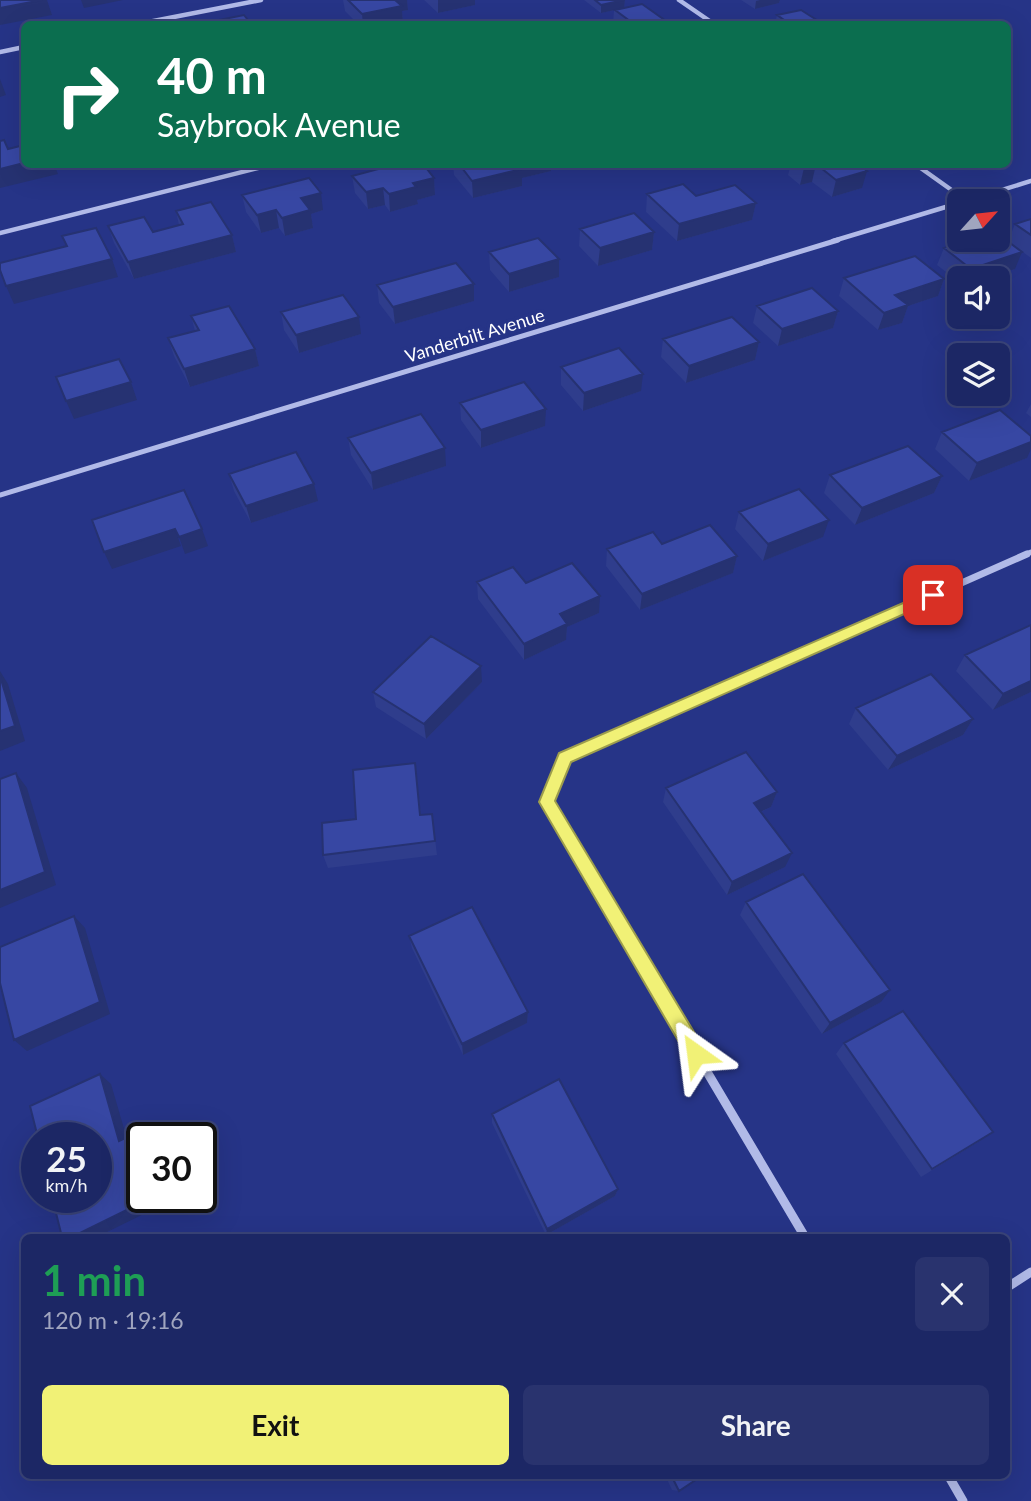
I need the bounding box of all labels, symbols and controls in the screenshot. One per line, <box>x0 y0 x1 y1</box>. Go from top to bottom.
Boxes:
text: 40 m <box>157 46 267 104</box>
icon: right <box>42 49 133 140</box>
text: Saybrook Avenue <box>157 105 401 144</box>
north arrow <box>947 189 1010 252</box>
map controls <box>947 189 1010 406</box>
button: sound <box>947 266 1010 329</box>
street label: Vanderbilt Avenue <box>402 303 547 367</box>
button: layers <box>947 343 1010 406</box>
pin <box>903 565 963 625</box>
icon: arrive <box>914 576 952 614</box>
position arrow <box>659 1017 733 1091</box>
speed limit sign: 30 <box>126 1122 217 1213</box>
text: 25 <box>46 1137 87 1179</box>
text: km/h <box>45 1174 88 1196</box>
text: 1 min <box>42 1255 146 1305</box>
button: close <box>915 1257 989 1331</box>
text: 120 m · 19:16 <box>42 1306 184 1334</box>
button: Exit <box>42 1385 509 1465</box>
button: Share <box>523 1385 989 1465</box>

